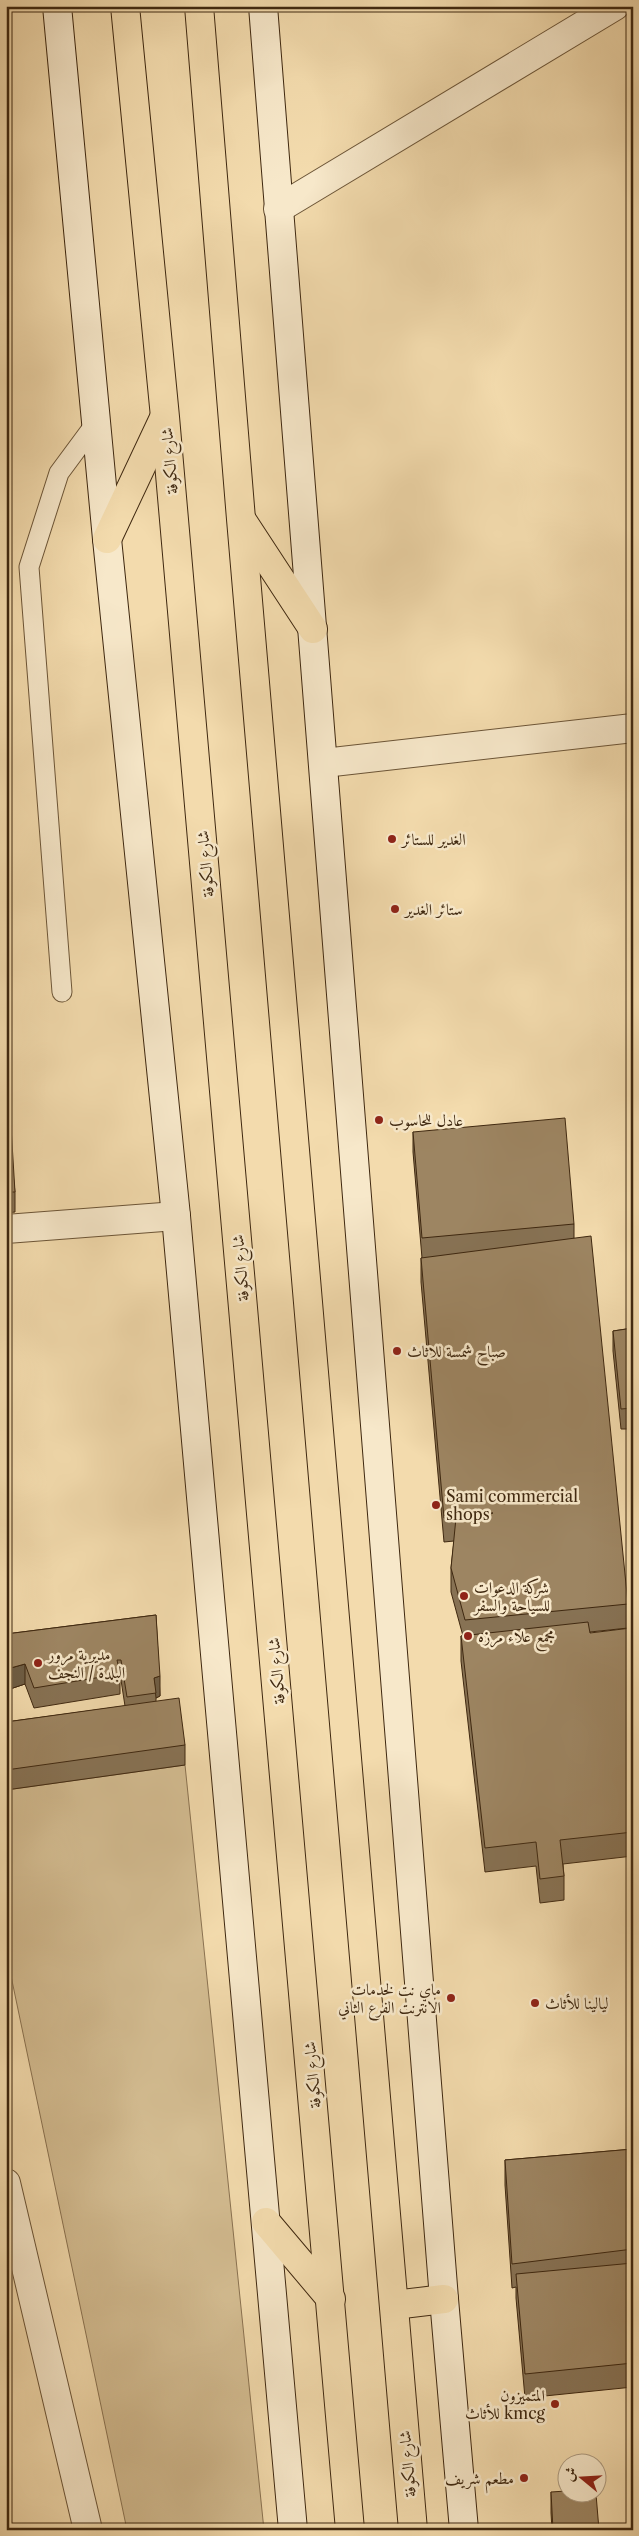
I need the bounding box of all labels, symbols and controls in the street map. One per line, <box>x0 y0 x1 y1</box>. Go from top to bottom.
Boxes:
street label: شارع الكوفة <box>156 426 186 495</box>
street label: شارع الكوفة <box>192 829 222 898</box>
place label: الغدير للستائر <box>400 829 466 849</box>
marker: الغدير للستائر <box>386 833 398 845</box>
place label: ستائر الغدير <box>403 899 463 919</box>
marker: ستائر الغدير <box>389 903 401 915</box>
place label: عادل للحاسوب <box>389 1110 463 1131</box>
marker: عادل للحاسوب <box>373 1114 385 1126</box>
street label: شارع الكوفة <box>227 1233 257 1302</box>
place label: صباح شمسة للاثاث <box>407 1341 506 1366</box>
marker: صباح شمسة للاثاث <box>391 1345 403 1357</box>
place label: Sami commercial shops <box>446 1486 578 1524</box>
marker: Sami commercial shops <box>430 1499 442 1511</box>
place label: شركة الدعوات للسياحة والسفر <box>472 1577 550 1616</box>
marker: شركة الدعوات للسياحة والسفر <box>458 1590 470 1602</box>
place label: مجمع علاء مرزه <box>478 1626 555 1652</box>
marker: مجمع علاء مرزه <box>462 1630 474 1642</box>
street label: شارع الكوفة <box>263 1636 293 1705</box>
place label: مديرية مرور البلدة / النجف <box>46 1644 125 1682</box>
marker: مديرية مرور البلدة / النجف <box>32 1657 44 1669</box>
place label: ماي نت لخدمات الانترنت الفرع الثاني <box>338 1979 441 2021</box>
marker: ماي نت لخدمات الانترنت الفرع الثاني <box>445 1992 457 2004</box>
place label: ليالينا للأثاث <box>545 1993 609 2013</box>
marker: ليالينا للأثاث <box>529 1997 541 2009</box>
street label: شارع الكوفة <box>299 2040 329 2109</box>
place label: المتميزون للأثاث kmcg <box>465 2385 546 2423</box>
marker: المتميزون للأثاث kmcg <box>549 2398 561 2410</box>
street label: شارع الكوفة <box>394 2429 424 2498</box>
north arrow <box>556 2454 606 2504</box>
text: ش <box>559 2464 580 2483</box>
place label: مطعم شريف <box>445 2468 514 2494</box>
marker: مطعم شريف <box>518 2472 530 2484</box>

